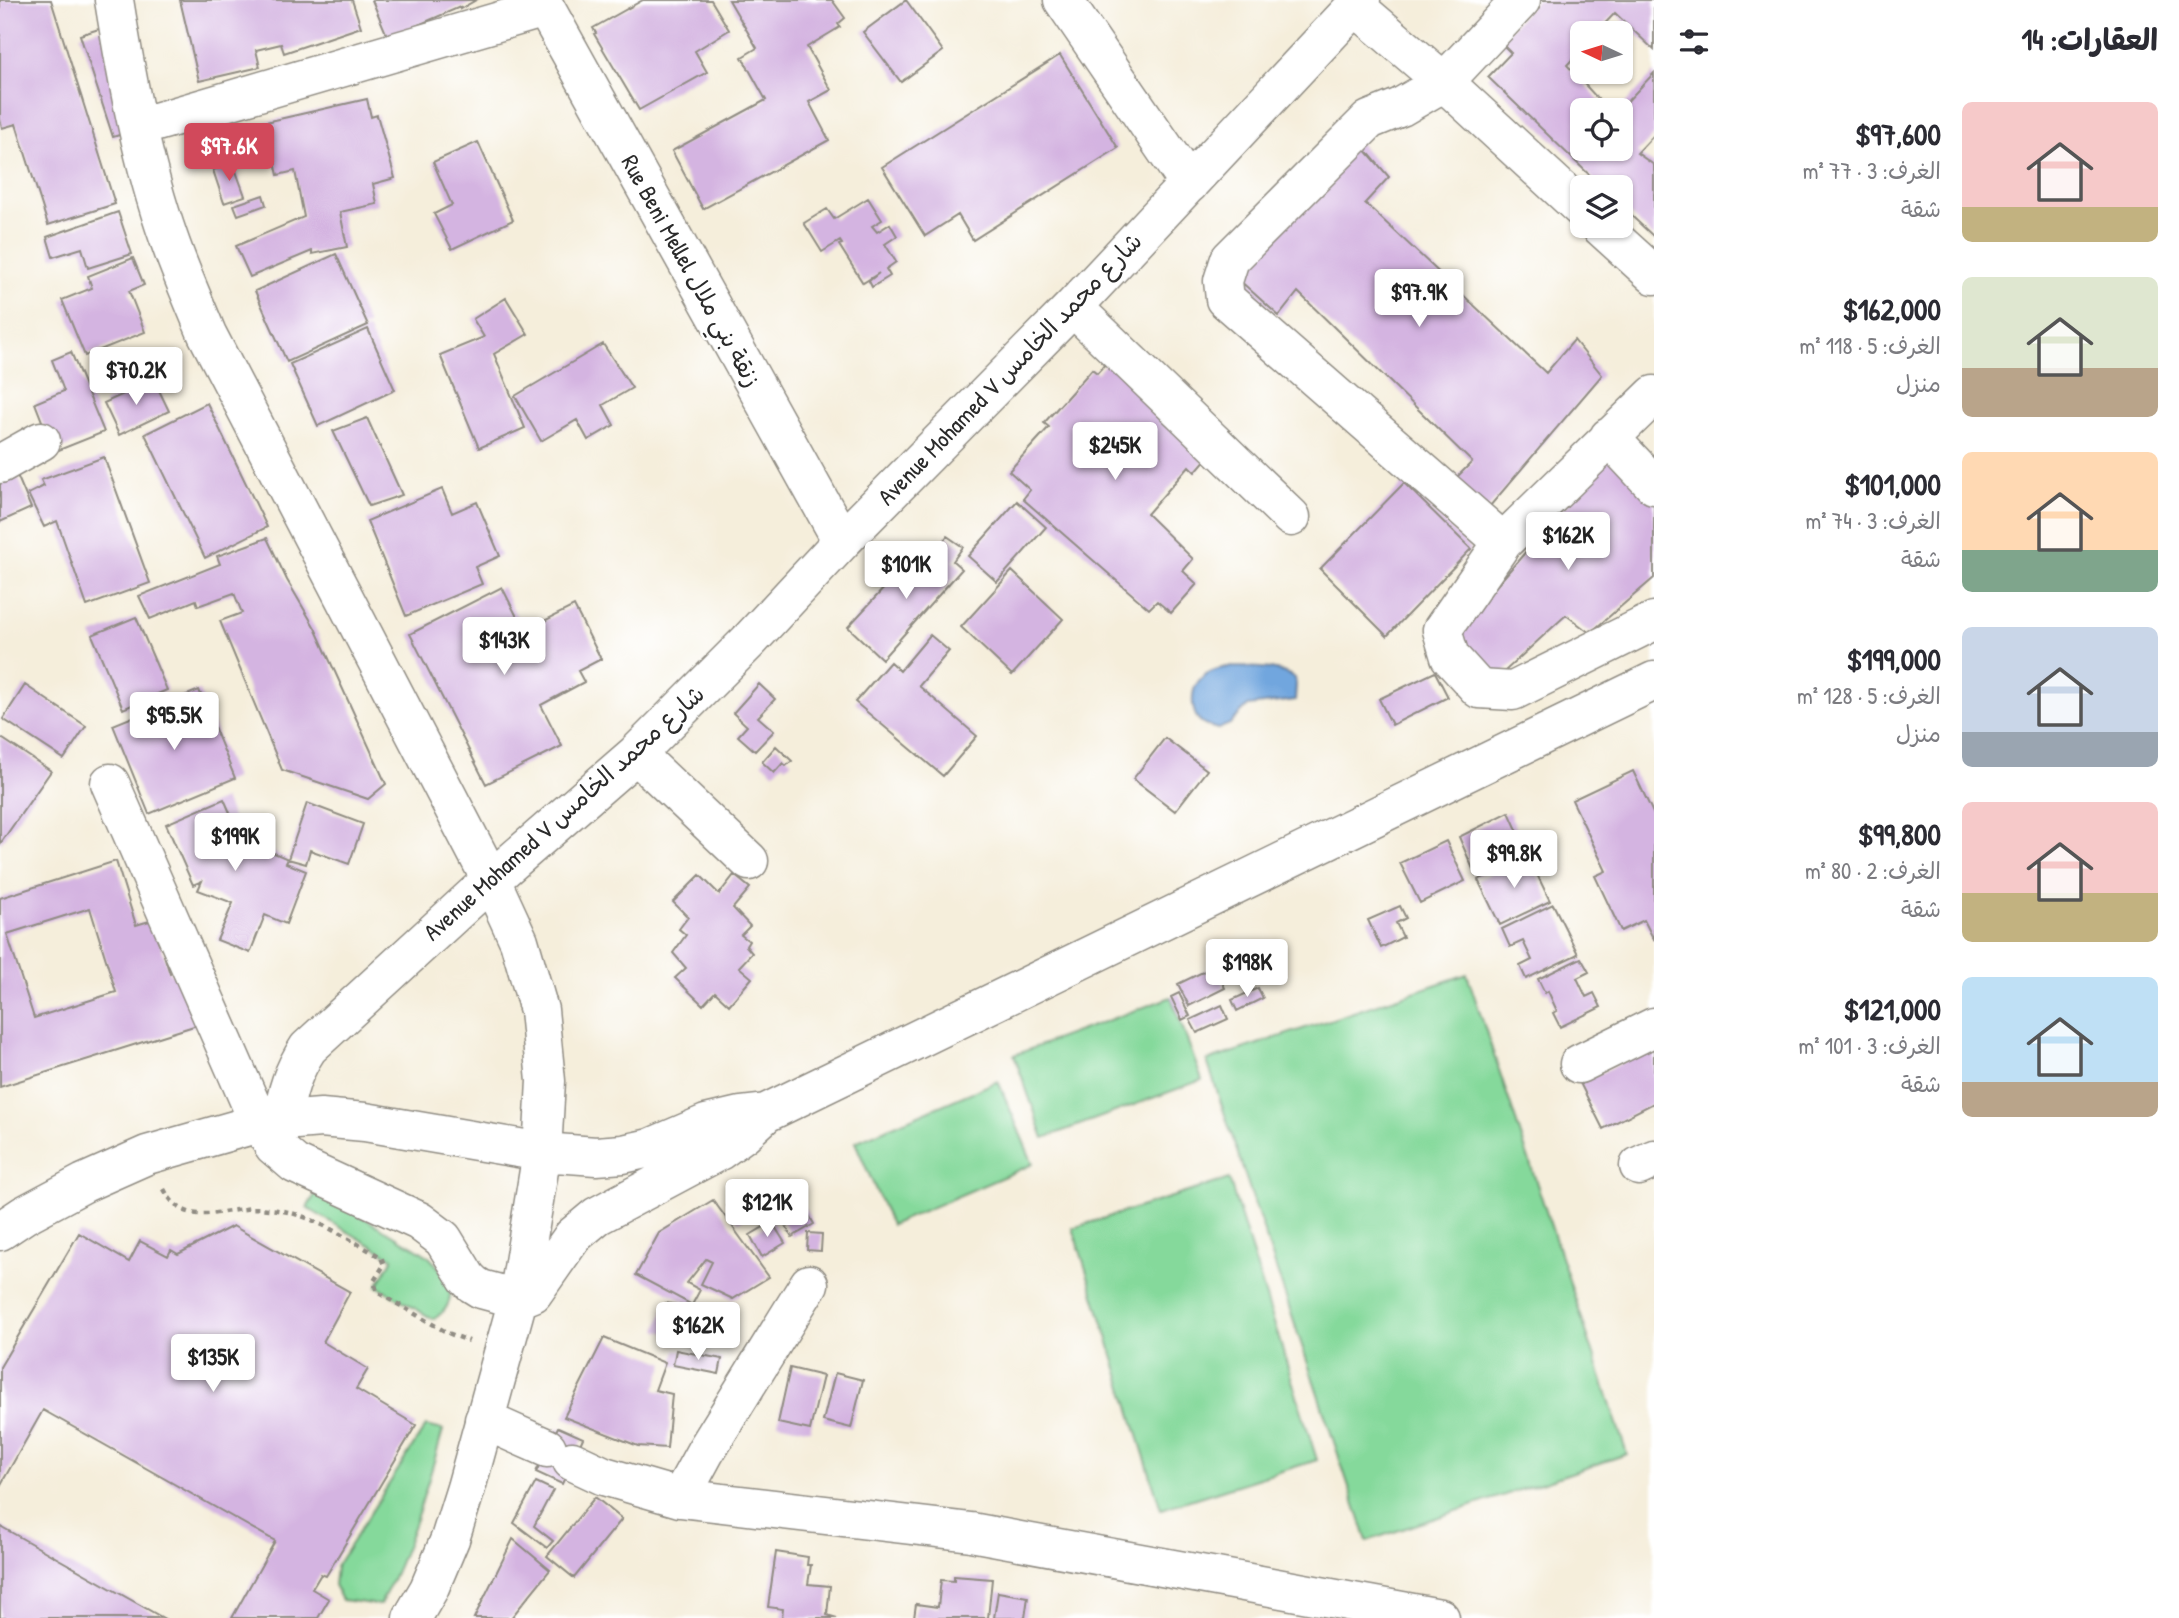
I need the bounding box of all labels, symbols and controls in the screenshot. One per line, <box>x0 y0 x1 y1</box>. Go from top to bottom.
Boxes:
text: العقارات: 14 <box>2021 19 2158 59</box>
north arrow <box>1570 21 1633 84</box>
map controls <box>1570 21 1633 238</box>
icon: filters <box>1675 23 1713 61</box>
button: locate <box>1570 98 1633 161</box>
text: $97,600 <box>1855 114 1941 154</box>
pin: $97.6K <box>172 124 286 183</box>
text: $97.6K <box>200 130 258 161</box>
icon: home <box>2018 130 2102 214</box>
street label: Rue Beni Mellel زنقة بني ملال <box>609 149 769 395</box>
text: الغرف: 3 · 77 m² <box>1803 155 1941 186</box>
button: layers <box>1570 175 1633 238</box>
text: شقة <box>1901 193 1941 224</box>
street label: Avenue Mohamed V شارع محمد الخامس <box>870 225 1150 513</box>
pin: $97.9K <box>1362 270 1476 329</box>
text: $97.9K <box>1391 276 1447 307</box>
text: $162,000 <box>1843 289 1941 329</box>
icon: home <box>2018 305 2102 389</box>
text: الغرف: 5 · 118 m² <box>1800 330 1941 361</box>
pin: $70.2K <box>79 348 193 407</box>
text: $70.2K <box>105 354 167 385</box>
text: منزل <box>1896 368 1941 399</box>
pin: $245K <box>1066 422 1164 482</box>
text: $245K <box>1089 429 1141 460</box>
text: $101,000 <box>1844 464 1941 504</box>
icon: home <box>2018 480 2102 564</box>
text: الغرف: 3 · 74 m² <box>1806 505 1941 536</box>
pin: $162K <box>1519 512 1617 572</box>
text: $162K <box>1542 519 1594 550</box>
pin: $101K <box>857 542 955 601</box>
text: شقة <box>1901 543 1941 574</box>
text: $101K <box>881 548 931 579</box>
pin: $143K <box>455 618 553 677</box>
text: $143K <box>479 624 529 655</box>
text: $199,000 <box>1847 639 1941 679</box>
icon: home <box>2018 655 2102 739</box>
street label: Avenue Mohamed V شارع محمد الخامس <box>416 677 712 949</box>
text: الغرف: 5 · 128 m² <box>1797 680 1941 711</box>
pin: $95.5K <box>117 692 231 752</box>
text: $95.5K <box>146 699 202 730</box>
text: منزل <box>1896 718 1941 749</box>
pin: $199K <box>186 814 284 873</box>
text: $99,800 <box>1858 814 1941 854</box>
text: $199K <box>211 820 259 851</box>
pin: $99.8K <box>1457 830 1571 890</box>
icon: home <box>2018 830 2102 914</box>
text: $99.8K <box>1486 837 1542 868</box>
text: الغرف: 2 · 80 m² <box>1805 855 1941 886</box>
text: شقة <box>1901 893 1941 924</box>
pin: $198K <box>1198 940 1296 999</box>
text: $198K <box>1222 946 1272 977</box>
text: $121,000 <box>1844 989 1941 1029</box>
icon: home <box>2018 1005 2102 1089</box>
text: الغرف: 3 · 101 m² <box>1799 1030 1941 1061</box>
text: شقة <box>1901 1068 1941 1099</box>
pin: $121K <box>718 1180 816 1239</box>
text: $121K <box>741 1186 793 1217</box>
pin: $162K <box>649 1302 747 1362</box>
text: $162K <box>672 1309 724 1340</box>
pin: $135K <box>164 1334 262 1394</box>
text: $135K <box>187 1341 239 1372</box>

